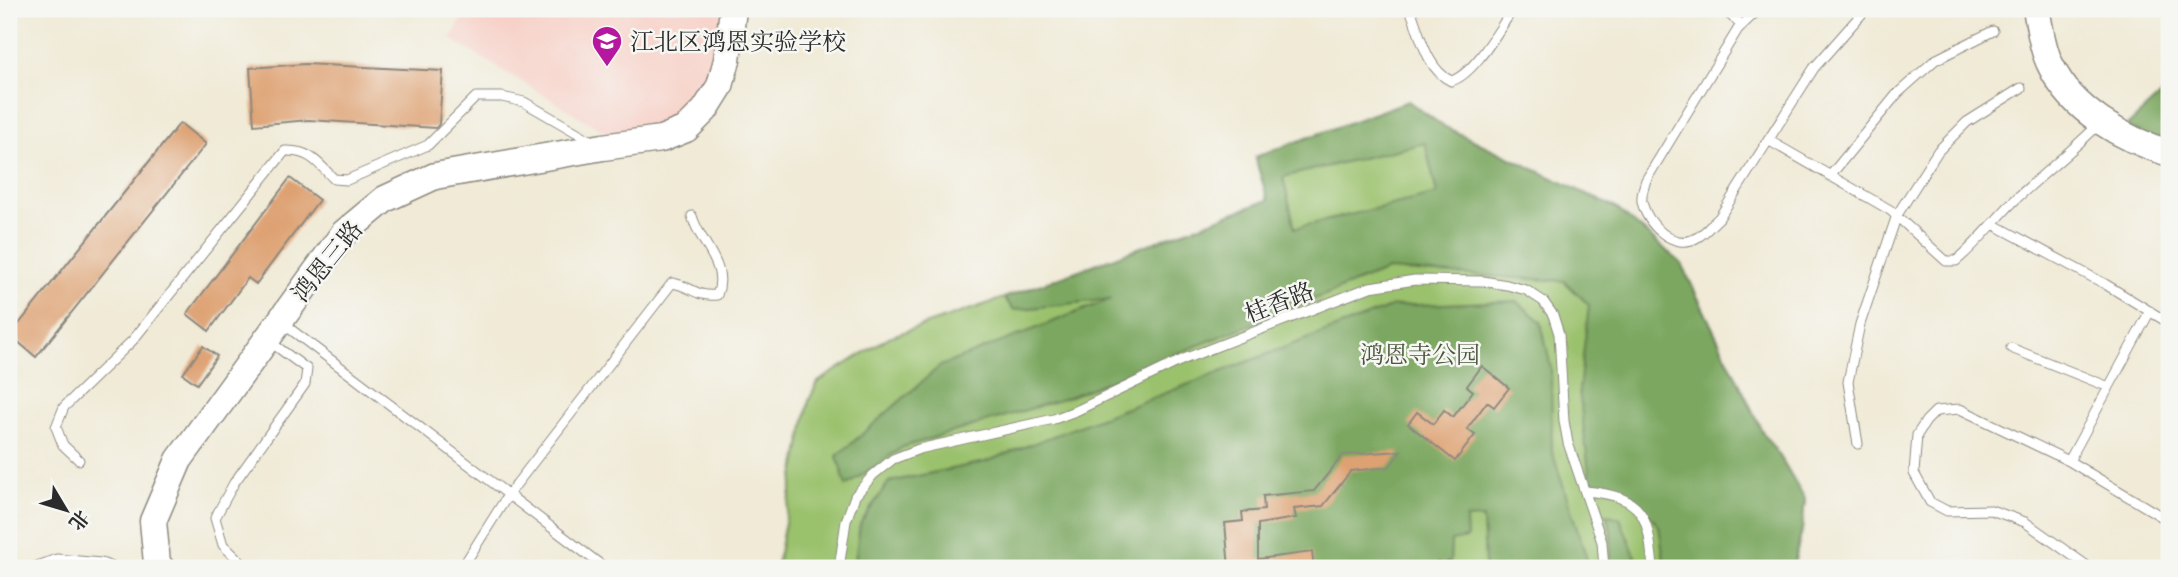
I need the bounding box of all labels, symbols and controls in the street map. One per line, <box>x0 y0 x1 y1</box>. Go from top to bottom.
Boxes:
school or university icon: 江北区鸿恩实验学校 <box>590 24 624 68</box>
place label: 江北区鸿恩实验学校 <box>630 24 846 59</box>
street label: 鸿恩三路 <box>283 213 371 309</box>
street label: 桂香路 <box>1239 273 1319 331</box>
park label: 鸿恩寺公园 <box>1360 337 1480 372</box>
north arrow <box>32 476 102 546</box>
text: 北 <box>63 504 96 537</box>

